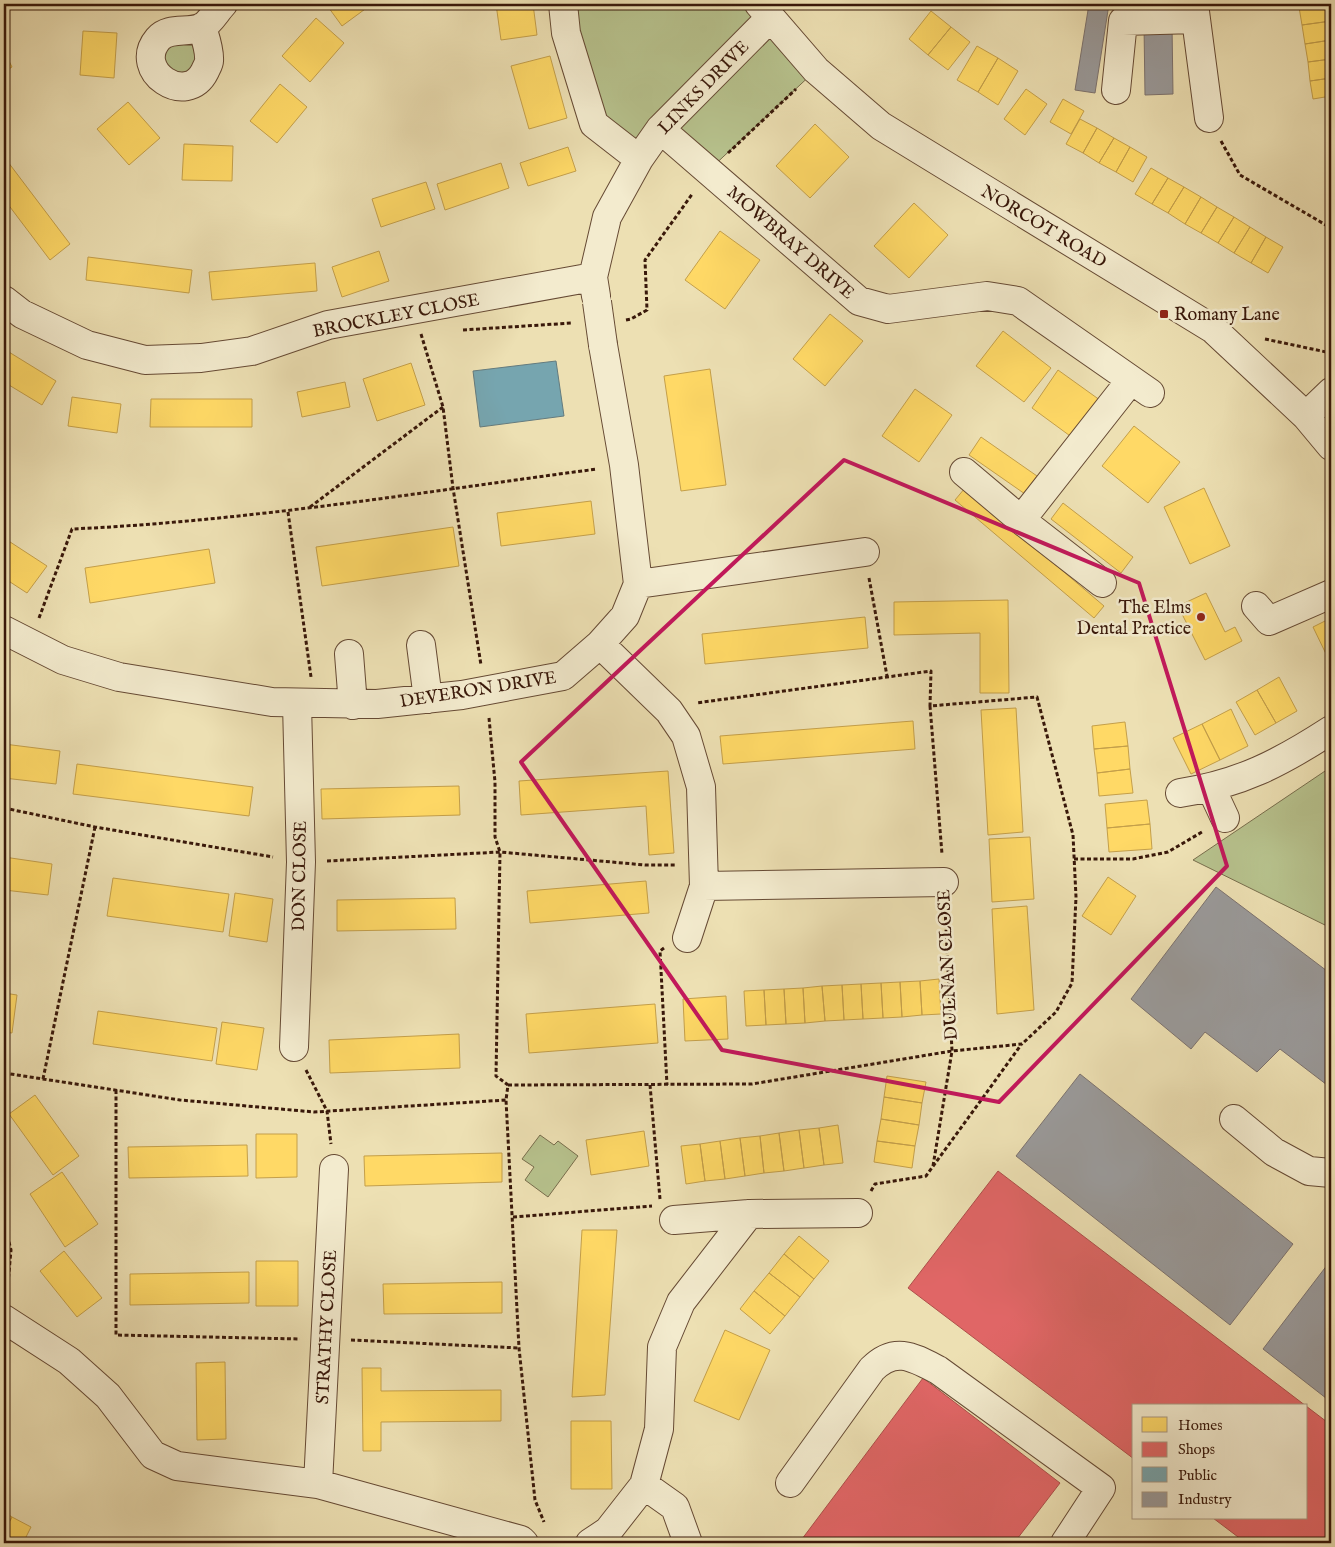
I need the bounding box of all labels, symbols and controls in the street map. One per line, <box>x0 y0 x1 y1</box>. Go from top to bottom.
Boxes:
street label: LINKS DRIVE <box>653 36 755 140</box>
street label: MOWBRAY DRIVE <box>721 181 859 305</box>
street label: NORCOT ROAD <box>976 181 1110 274</box>
street label: BROCKLEY CLOSE <box>311 289 482 344</box>
place label: Romany Lane <box>1174 304 1280 327</box>
marker: Romany Lane <box>1158 308 1170 320</box>
place label: The Elms Dental Practice <box>1077 597 1191 641</box>
marker: The Elms Dental Practice <box>1195 611 1207 623</box>
street label: DEVERON DRIVE <box>398 667 558 714</box>
street label: DON CLOSE <box>288 820 313 932</box>
street label: DULNAN CLOSE <box>933 889 964 1041</box>
street label: STRATHY CLOSE <box>312 1249 343 1405</box>
legend <box>1132 1404 1308 1520</box>
text: Homes <box>1178 1416 1222 1435</box>
text: Shops <box>1178 1440 1215 1459</box>
text: Public <box>1178 1466 1217 1485</box>
text: Industry <box>1178 1490 1232 1509</box>

